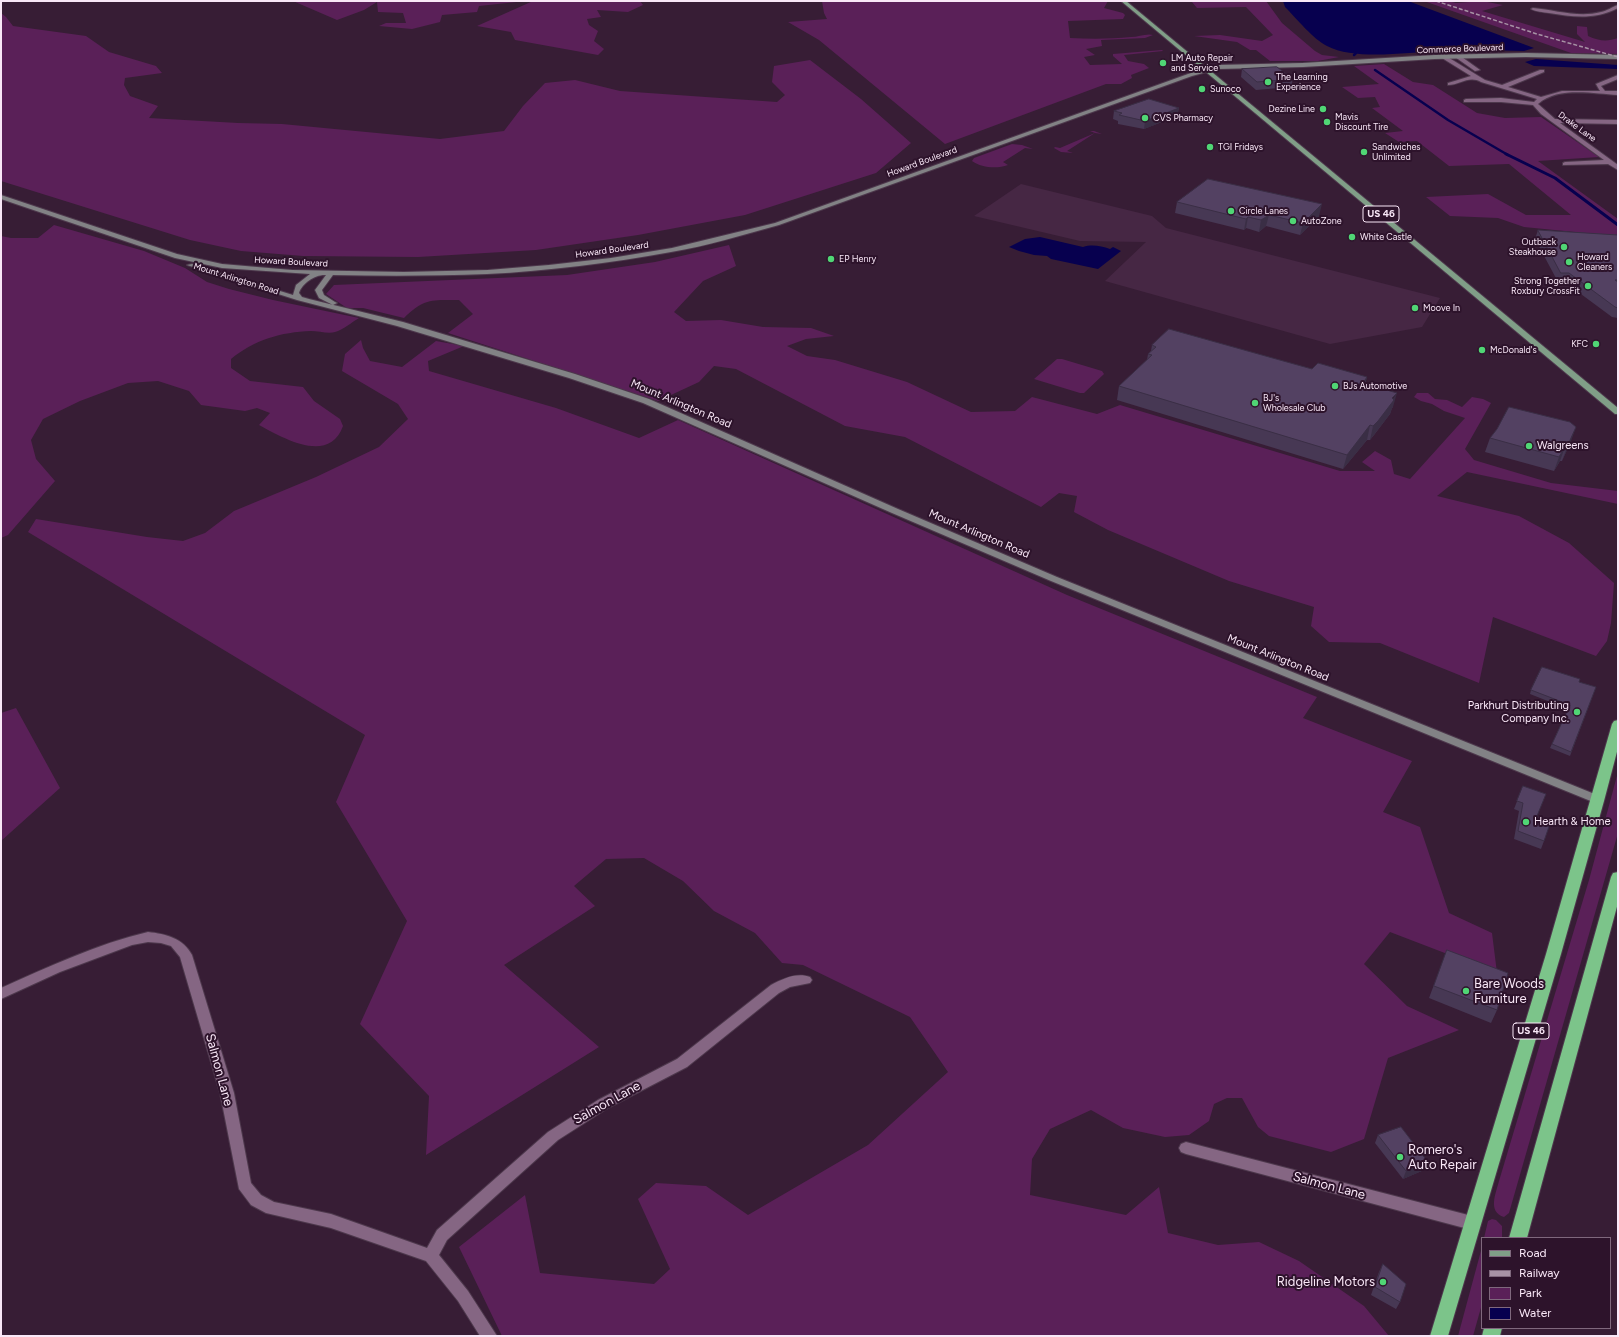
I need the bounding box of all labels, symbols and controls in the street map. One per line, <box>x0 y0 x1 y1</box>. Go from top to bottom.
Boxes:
street label: Commerce Boulevard <box>1416 42 1504 56</box>
place label: LM Auto Repair and Service <box>1171 53 1233 74</box>
marker: LM Auto Repair and Service <box>1158 58 1168 68</box>
place label: The Learning Experience <box>1276 72 1328 93</box>
marker: The Learning Experience <box>1263 77 1273 87</box>
marker: Sunoco <box>1197 84 1207 94</box>
place label: Sunoco <box>1210 84 1241 94</box>
place label: Dezine Line <box>1269 104 1315 114</box>
marker: Dezine Line <box>1318 104 1328 114</box>
street label: Drake Lane <box>1556 110 1598 144</box>
place label: Mavis Discount Tire <box>1335 112 1388 133</box>
marker: CVS Pharmacy <box>1140 113 1150 123</box>
place label: CVS Pharmacy <box>1153 113 1213 123</box>
marker: Mavis Discount Tire <box>1322 117 1332 127</box>
marker: TGI Fridays <box>1205 142 1215 152</box>
place label: TGI Fridays <box>1218 142 1263 152</box>
place label: Sandwiches Unlimited <box>1372 142 1421 163</box>
street label: Howard Boulevard <box>885 144 959 180</box>
marker: Sandwiches Unlimited <box>1359 147 1369 157</box>
marker: Circle Lanes <box>1226 206 1236 216</box>
place label: Circle Lanes <box>1239 206 1288 216</box>
road number: US 46 <box>1363 206 1399 222</box>
marker: AutoZone <box>1288 216 1298 226</box>
place label: AutoZone <box>1301 216 1342 226</box>
marker: White Castle <box>1347 232 1357 242</box>
place label: White Castle <box>1360 232 1412 242</box>
place label: Outback Steakhouse <box>1509 237 1556 258</box>
street label: Howard Boulevard <box>575 240 649 260</box>
marker: Outback Steakhouse <box>1559 242 1569 252</box>
place label: Howard Cleaners <box>1577 252 1612 273</box>
marker: EP Henry <box>826 254 836 264</box>
place label: EP Henry <box>839 254 876 264</box>
street label: Howard Boulevard <box>254 255 328 269</box>
marker: Howard Cleaners <box>1564 257 1574 267</box>
street label: Mount Arlington Road <box>192 261 280 297</box>
place label: Strong Together Roxbury CrossFit <box>1511 276 1580 297</box>
marker: Strong Together Roxbury CrossFit <box>1583 281 1593 291</box>
marker: Moove In <box>1410 303 1420 313</box>
place label: Moove In <box>1423 303 1460 313</box>
place label: KFC <box>1571 339 1588 349</box>
marker: KFC <box>1591 339 1601 349</box>
marker: McDonald's <box>1477 345 1487 355</box>
place label: McDonald's <box>1490 345 1537 355</box>
street label: Mount Arlington Road <box>629 377 733 431</box>
marker: BJs Automotive <box>1330 381 1340 391</box>
place label: BJs Automotive <box>1343 381 1407 391</box>
place label: BJ's Wholesale Club <box>1263 393 1325 414</box>
marker: BJ's Wholesale Club <box>1250 398 1260 408</box>
place label: Walgreens <box>1537 439 1589 453</box>
marker: Walgreens <box>1524 441 1534 451</box>
street label: Mount Arlington Road <box>927 507 1031 561</box>
street label: Mount Arlington Road <box>1225 632 1331 684</box>
place label: Parkhurt Distributing Company Inc. <box>1468 699 1569 725</box>
marker: Parkhurt Distributing Company Inc. <box>1572 707 1582 717</box>
place label: Hearth & Home <box>1534 815 1610 829</box>
marker: Hearth & Home <box>1521 817 1531 827</box>
place label: Bare Woods Furniture <box>1474 976 1544 1007</box>
marker: Bare Woods Furniture <box>1461 986 1471 996</box>
road number: US 46 <box>1513 1023 1549 1039</box>
street label: Salmon Lane <box>202 1032 236 1108</box>
street label: Salmon Lane <box>571 1078 643 1128</box>
place label: Romero's Auto Repair <box>1408 1142 1477 1173</box>
marker: Romero's Auto Repair <box>1395 1152 1405 1162</box>
street label: Salmon Lane <box>1291 1169 1367 1203</box>
legend <box>1481 1237 1611 1329</box>
text: Road <box>1519 1246 1547 1260</box>
text: Railway <box>1519 1266 1560 1280</box>
place label: Ridgeline Motors <box>1277 1274 1375 1290</box>
marker: Ridgeline Motors <box>1378 1277 1388 1287</box>
text: Park <box>1519 1286 1542 1300</box>
text: Water <box>1519 1306 1551 1320</box>

